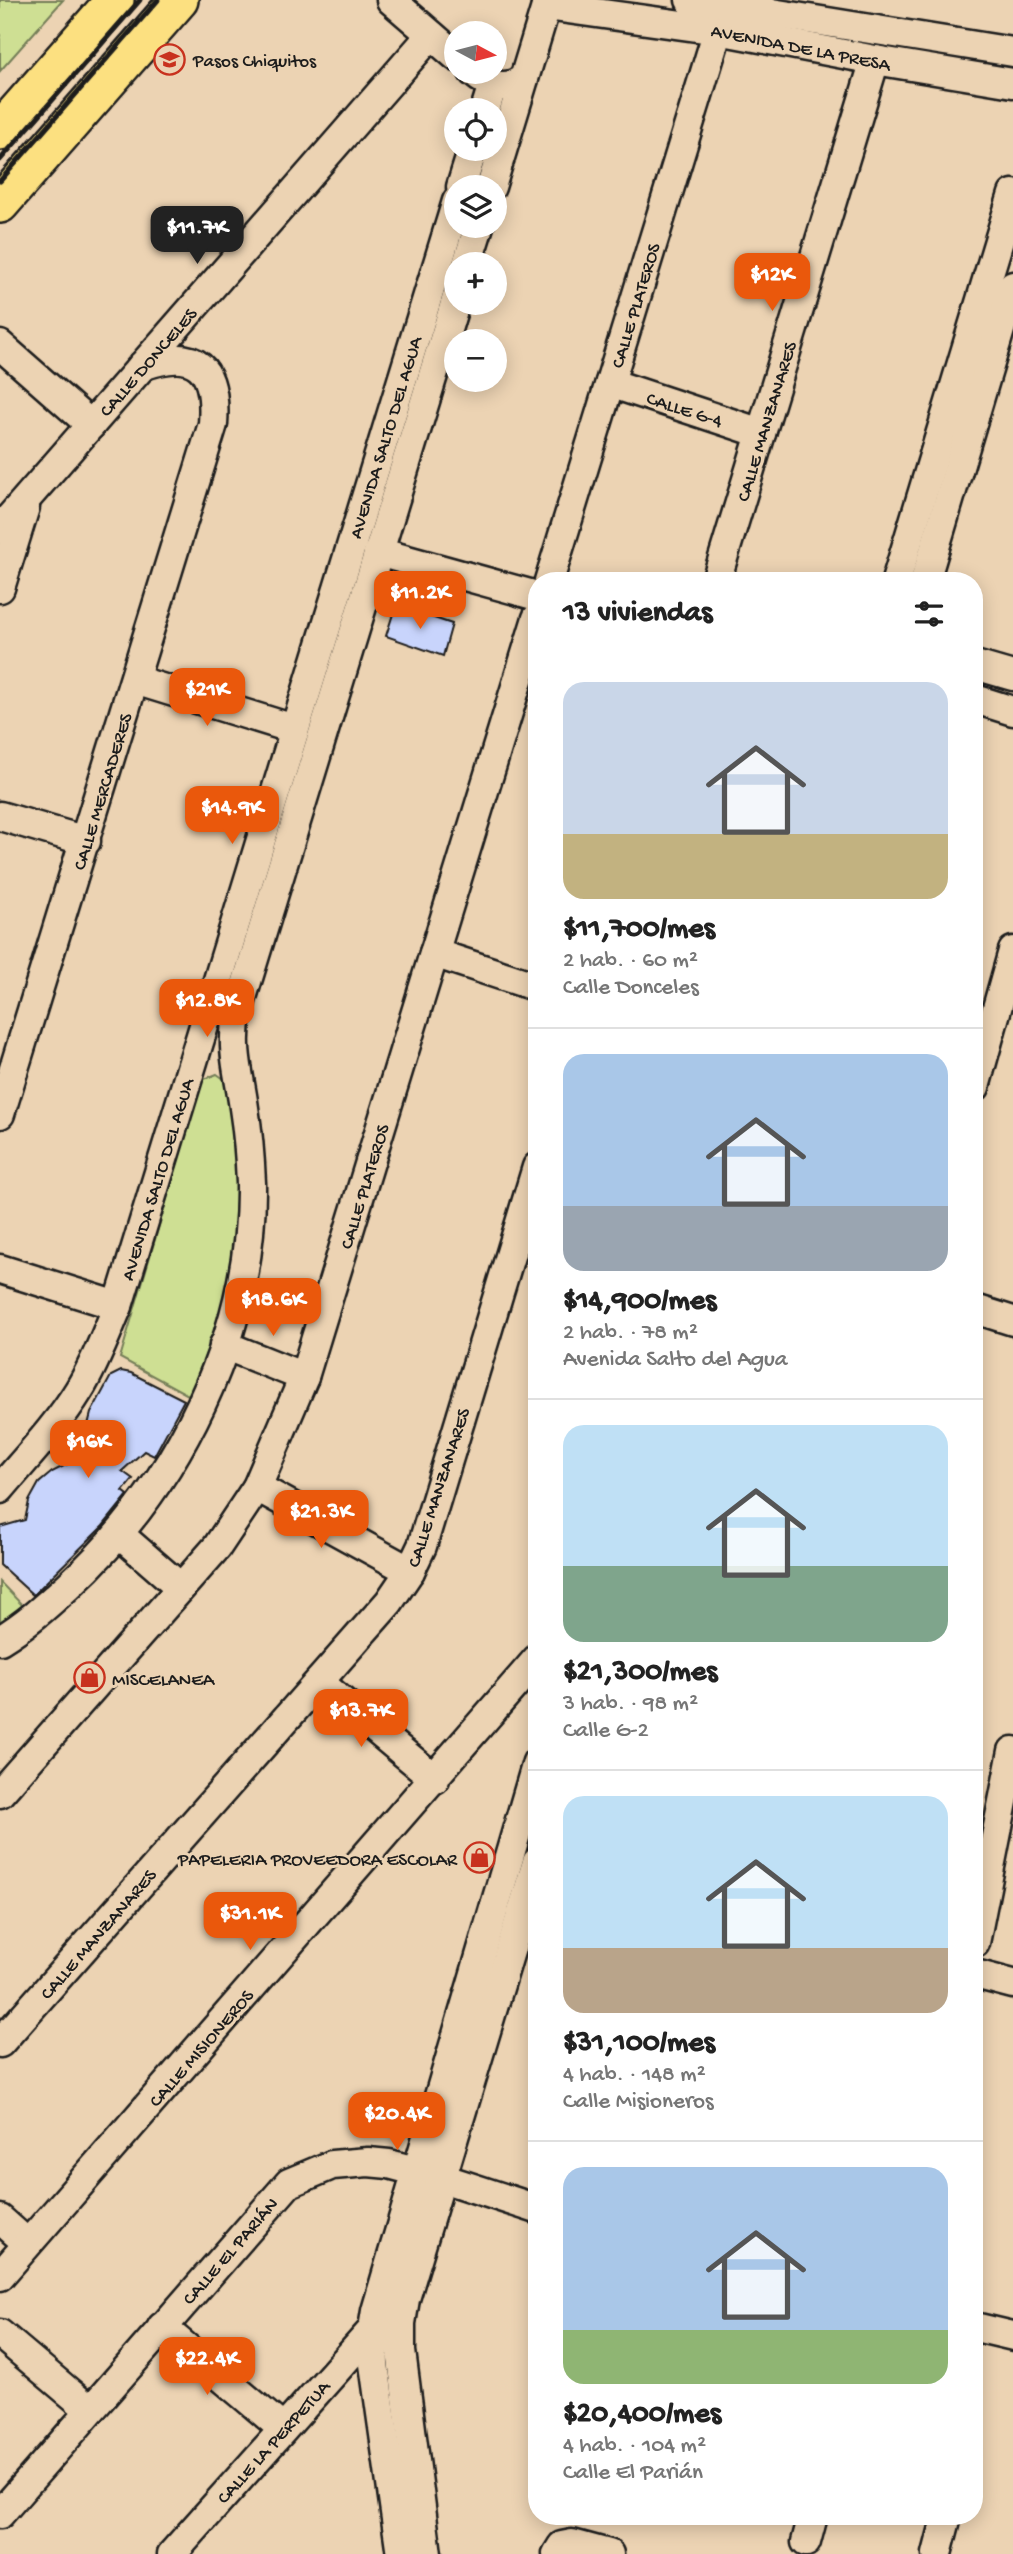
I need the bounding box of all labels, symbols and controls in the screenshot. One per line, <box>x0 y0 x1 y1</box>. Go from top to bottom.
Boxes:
north arrow <box>444 21 508 84</box>
map controls <box>444 21 507 392</box>
street label: AVENIDA DE LA PRESA <box>709 21 894 78</box>
school or university icon: Pasos Chiquitos <box>153 42 187 76</box>
place label: Pasos Chiquitos <box>192 51 317 74</box>
button: locate <box>444 98 507 161</box>
button: layers <box>444 175 507 238</box>
pin: $11.7K <box>140 206 254 266</box>
text: $11.7K <box>167 215 227 242</box>
street label: CALLE PLATEROS <box>607 240 667 371</box>
button: + <box>444 252 507 315</box>
pin: $12K <box>731 254 813 313</box>
text: $12K <box>750 262 794 289</box>
street label: CALLE DONCELES <box>96 304 204 423</box>
button: − <box>444 329 507 392</box>
street label: AVENIDA SALTO DEL AGUA <box>346 333 430 542</box>
street label: CALLE MANZANARES <box>733 339 804 505</box>
street label: CALLE G-4 <box>643 388 725 434</box>
pin: $11.2K <box>363 572 477 631</box>
text: $11.2K <box>390 580 450 607</box>
icon: filters <box>910 595 948 633</box>
text: 13 viviendas <box>563 597 712 632</box>
pin: $21K <box>166 668 248 728</box>
text: $21K <box>185 677 229 704</box>
street label: CALLE MERCADERES <box>70 711 139 873</box>
icon: home <box>693 727 819 853</box>
pin: $14.9K <box>175 786 289 846</box>
text: $14.9K <box>201 795 263 822</box>
text: $11,700/mes <box>563 913 715 948</box>
text: 2 hab. · 60 m² <box>563 948 698 975</box>
text: Calle Donceles <box>563 975 699 1002</box>
pin: $12.8K <box>150 979 264 1039</box>
text: $12.8K <box>175 988 239 1015</box>
street label: AVENIDA SALTO DEL AGUA <box>118 1075 202 1284</box>
icon: home <box>693 1099 819 1225</box>
street label: CALLE PLATEROS <box>336 1121 396 1252</box>
pin: $18.6K <box>216 1278 330 1338</box>
text: $14,900/mes <box>563 1285 716 1320</box>
text: $18.6K <box>241 1287 305 1314</box>
text: 2 hab. · 78 m² <box>563 1320 698 1347</box>
text: Avenida Salto del Agua <box>563 1347 788 1374</box>
street label: CALLE MANZANARES <box>404 1405 477 1571</box>
pin: $16K <box>47 1420 129 1480</box>
text: $16K <box>66 1429 110 1456</box>
icon: home <box>693 1470 819 1596</box>
pin: $21.3K <box>264 1490 378 1550</box>
text: $21.3K <box>290 1499 352 1526</box>
text: $21,300/mes <box>563 1656 717 1691</box>
shop icon: MISCELANEA <box>72 1661 106 1695</box>
place label: MISCELANEA <box>112 1670 216 1693</box>
pin: $13.7K <box>304 1690 418 1749</box>
text: 3 hab. · 98 m² <box>563 1691 698 1718</box>
text: $13.7K <box>329 1698 393 1725</box>
text: Calle G-2 <box>563 1718 649 1745</box>
shop icon: PAPELERIA PROVEEDORA ESCOLAR <box>463 1841 497 1875</box>
icon: home <box>693 1841 819 1967</box>
place label: PAPELERIA PROVEEDORA ESCOLAR <box>177 1850 458 1873</box>
street label: CALLE MANZANARES <box>36 1865 163 2006</box>
pin: $31.1K <box>193 1892 307 1952</box>
text: $31.1K <box>220 1901 280 1928</box>
street label: CALLE MISIONEROS <box>145 1985 260 2113</box>
text: $31,100/mes <box>563 2027 715 2062</box>
text: 4 hab. · 148 m² <box>563 2062 706 2089</box>
text: Calle Misioneros <box>563 2089 713 2116</box>
pin: $20.4K <box>340 2092 454 2152</box>
text: $20.4K <box>364 2101 430 2128</box>
street label: CALLE EL PARIÁN <box>179 2194 285 2311</box>
icon: home <box>693 2212 819 2338</box>
pin: $22.4K <box>150 2338 264 2397</box>
text: $22.4K <box>175 2346 239 2373</box>
street label: CALLE LA PERPETUA <box>213 2375 337 2510</box>
text: $20,400/mes <box>563 2398 721 2433</box>
text: 4 hab. · 104 m² <box>563 2433 706 2460</box>
text: Calle El Parián <box>563 2460 703 2487</box>

